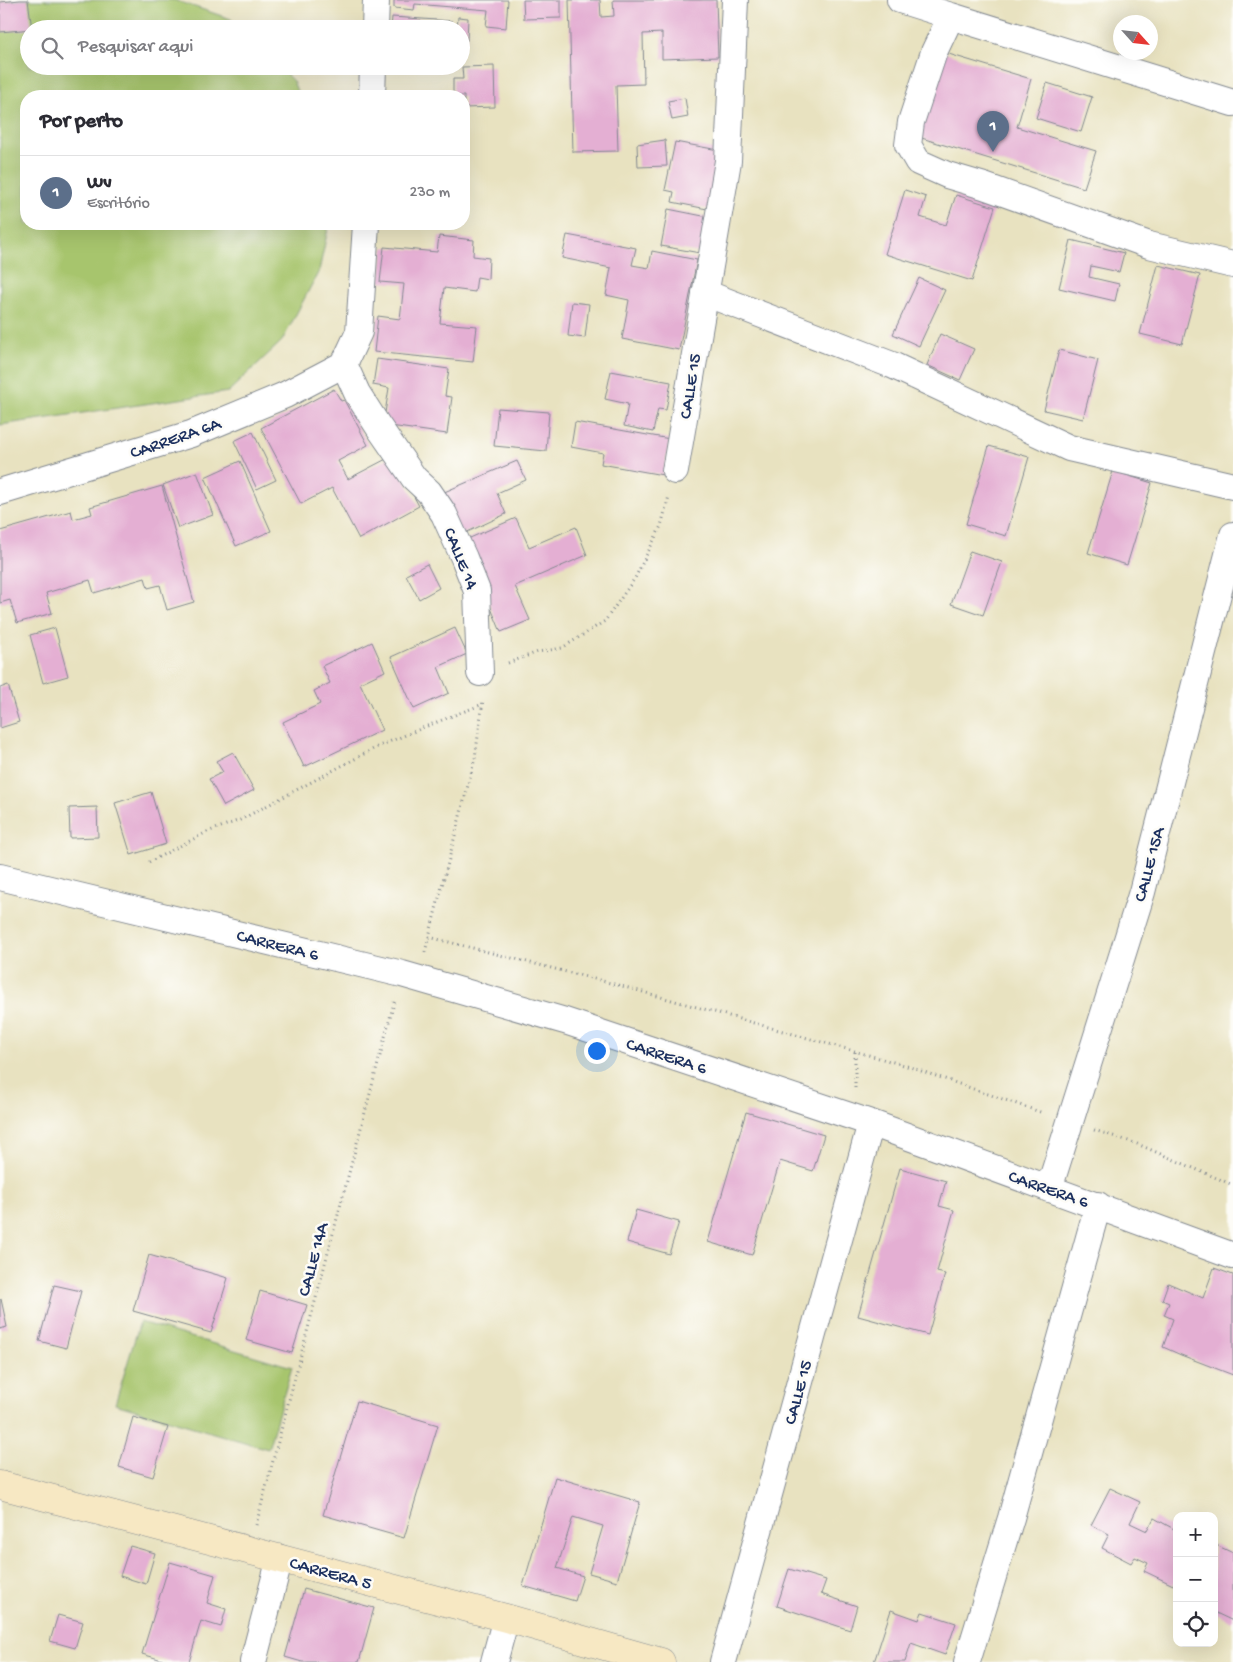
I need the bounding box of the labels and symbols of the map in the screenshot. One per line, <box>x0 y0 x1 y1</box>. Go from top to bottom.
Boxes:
north arrow <box>1113 15 1158 60</box>
pin: 1 <box>977 111 1009 152</box>
street label: CALLE 15 <box>676 352 707 421</box>
street label: CARRERA 6A <box>128 414 225 465</box>
street label: CALLE 14 <box>438 525 482 593</box>
street label: CALLE 15A <box>1130 824 1171 904</box>
street label: CARRERA 6 <box>234 926 321 967</box>
street label: CARRERA 6 <box>623 1034 710 1081</box>
your location <box>584 1038 610 1064</box>
street label: CARRERA 6 <box>1005 1167 1092 1214</box>
street label: CALLE 14A <box>295 1219 335 1299</box>
street label: CALLE 15 <box>781 1358 818 1427</box>
street label: CARRERA 5 <box>287 1553 374 1595</box>

